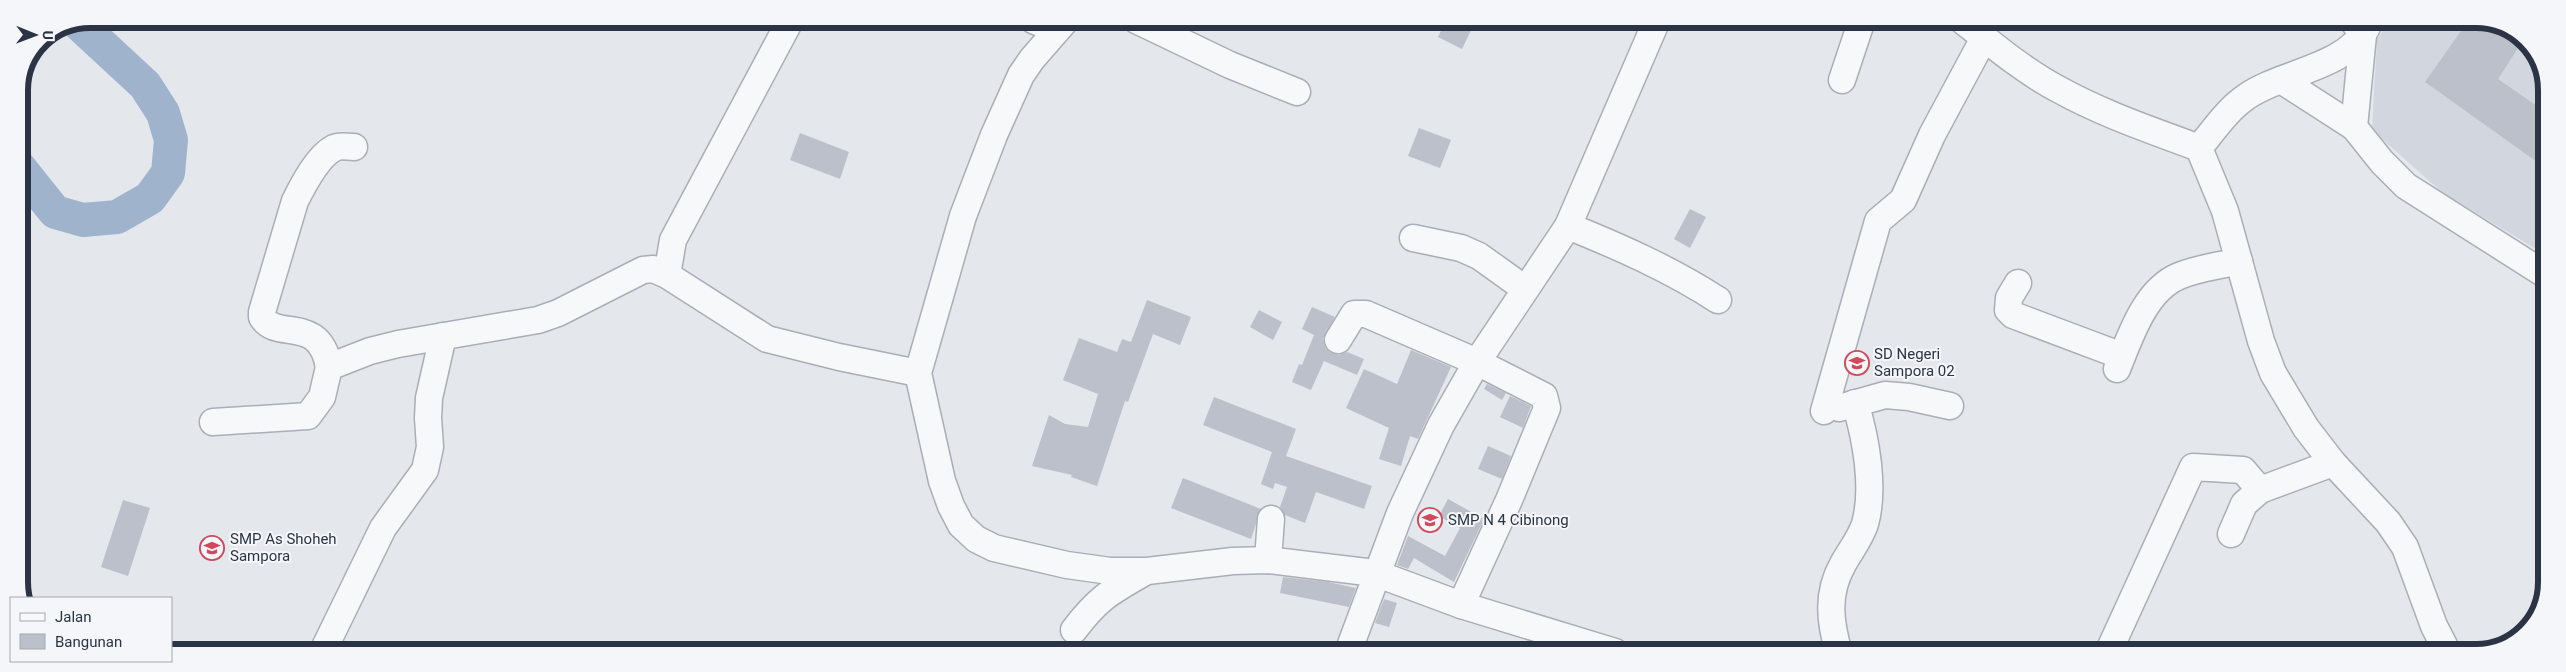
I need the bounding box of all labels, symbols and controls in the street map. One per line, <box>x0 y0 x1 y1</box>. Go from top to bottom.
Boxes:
north arrow <box>10 10 60 60</box>
text: U <box>40 30 56 40</box>
place label: SD Negeri Sampora 02 <box>1874 345 1955 380</box>
school or university icon: SD Negeri Sampora 02 <box>1844 350 1870 376</box>
school or university icon: SMP N 4 Cibinong <box>1417 507 1443 533</box>
place label: SMP N 4 Cibinong <box>1448 511 1569 529</box>
place label: SMP As Shoheh Sampora <box>230 530 337 565</box>
school or university icon: SMP As Shoheh Sampora <box>199 535 225 561</box>
legend <box>10 597 172 662</box>
text: Jalan <box>55 608 92 626</box>
text: Bangunan <box>55 633 122 651</box>

